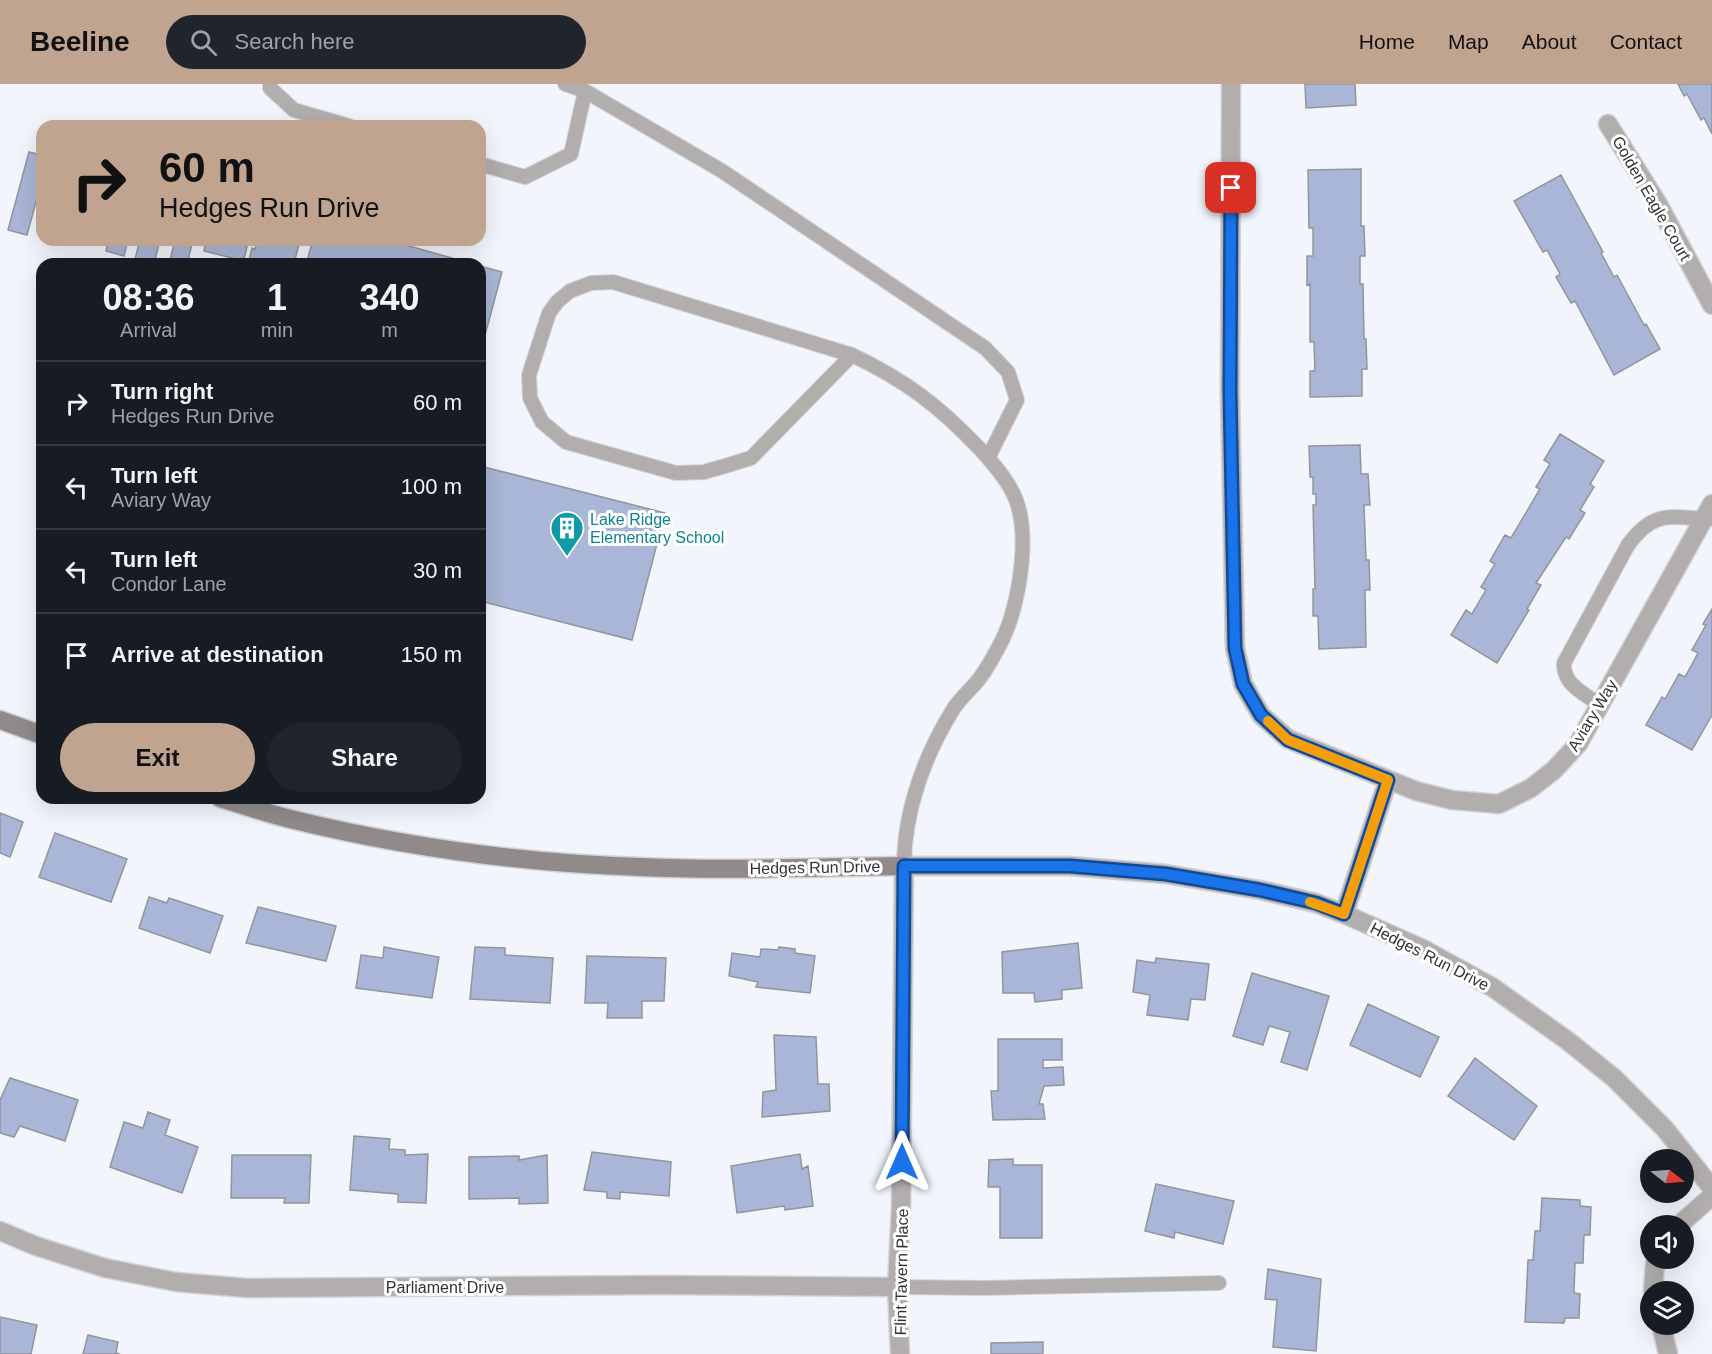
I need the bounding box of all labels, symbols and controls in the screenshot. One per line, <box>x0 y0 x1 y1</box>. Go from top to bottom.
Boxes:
search box <box>166 15 586 69</box>
text: Beeline <box>30 26 130 57</box>
icon: search <box>187 26 220 59</box>
text: Search here <box>235 29 354 54</box>
text: Home <box>1359 30 1415 53</box>
text: Map <box>1448 30 1489 53</box>
text: About <box>1522 30 1577 53</box>
text: Contact <box>1610 30 1682 53</box>
street label: Golden Eagle Court <box>1609 133 1694 264</box>
icon: right <box>60 144 138 222</box>
text: 60 m <box>159 144 255 191</box>
pin <box>1205 162 1256 213</box>
icon: arrive <box>1214 171 1247 204</box>
text: Hedges Run Drive <box>159 193 380 223</box>
text: 08:36 <box>102 277 194 318</box>
text: 1 <box>267 277 287 318</box>
text: 340 <box>359 277 420 318</box>
text: Arrival <box>120 319 177 341</box>
text: min <box>261 319 293 341</box>
text: m <box>381 319 398 341</box>
text: Turn right <box>111 379 213 404</box>
icon: right <box>60 387 93 420</box>
text: 60 m <box>413 390 462 415</box>
text: Hedges Run Drive <box>111 405 274 427</box>
text: Turn left <box>111 463 197 488</box>
icon: left <box>60 471 93 504</box>
text: 100 m <box>401 474 462 499</box>
text: Aviary Way <box>111 489 211 511</box>
building icon: Lake Ridge Elementary School <box>549 510 585 557</box>
place label: Lake Ridge Elementary School <box>590 511 724 546</box>
text: Turn left <box>111 547 197 572</box>
icon: left <box>60 555 93 588</box>
text: 30 m <box>413 558 462 583</box>
text: Condor Lane <box>111 573 227 595</box>
icon: arrive <box>60 639 93 672</box>
text: Arrive at destination <box>111 642 324 667</box>
text: 150 m <box>401 642 462 667</box>
street label: Aviary Way <box>1565 677 1620 754</box>
button: Exit <box>60 723 255 792</box>
button: Share <box>267 723 462 792</box>
street label: Hedges Run Drive <box>750 858 881 877</box>
street label: Hedges Run Drive <box>1368 919 1492 994</box>
position arrow <box>870 1130 934 1194</box>
north arrow <box>1640 1149 1694 1203</box>
map controls <box>1640 1149 1694 1335</box>
street label: Flint Tavern Place <box>892 1208 911 1336</box>
button: sound <box>1640 1215 1694 1269</box>
street label: Parliament Drive <box>386 1279 504 1296</box>
button: layers <box>1640 1281 1694 1335</box>

